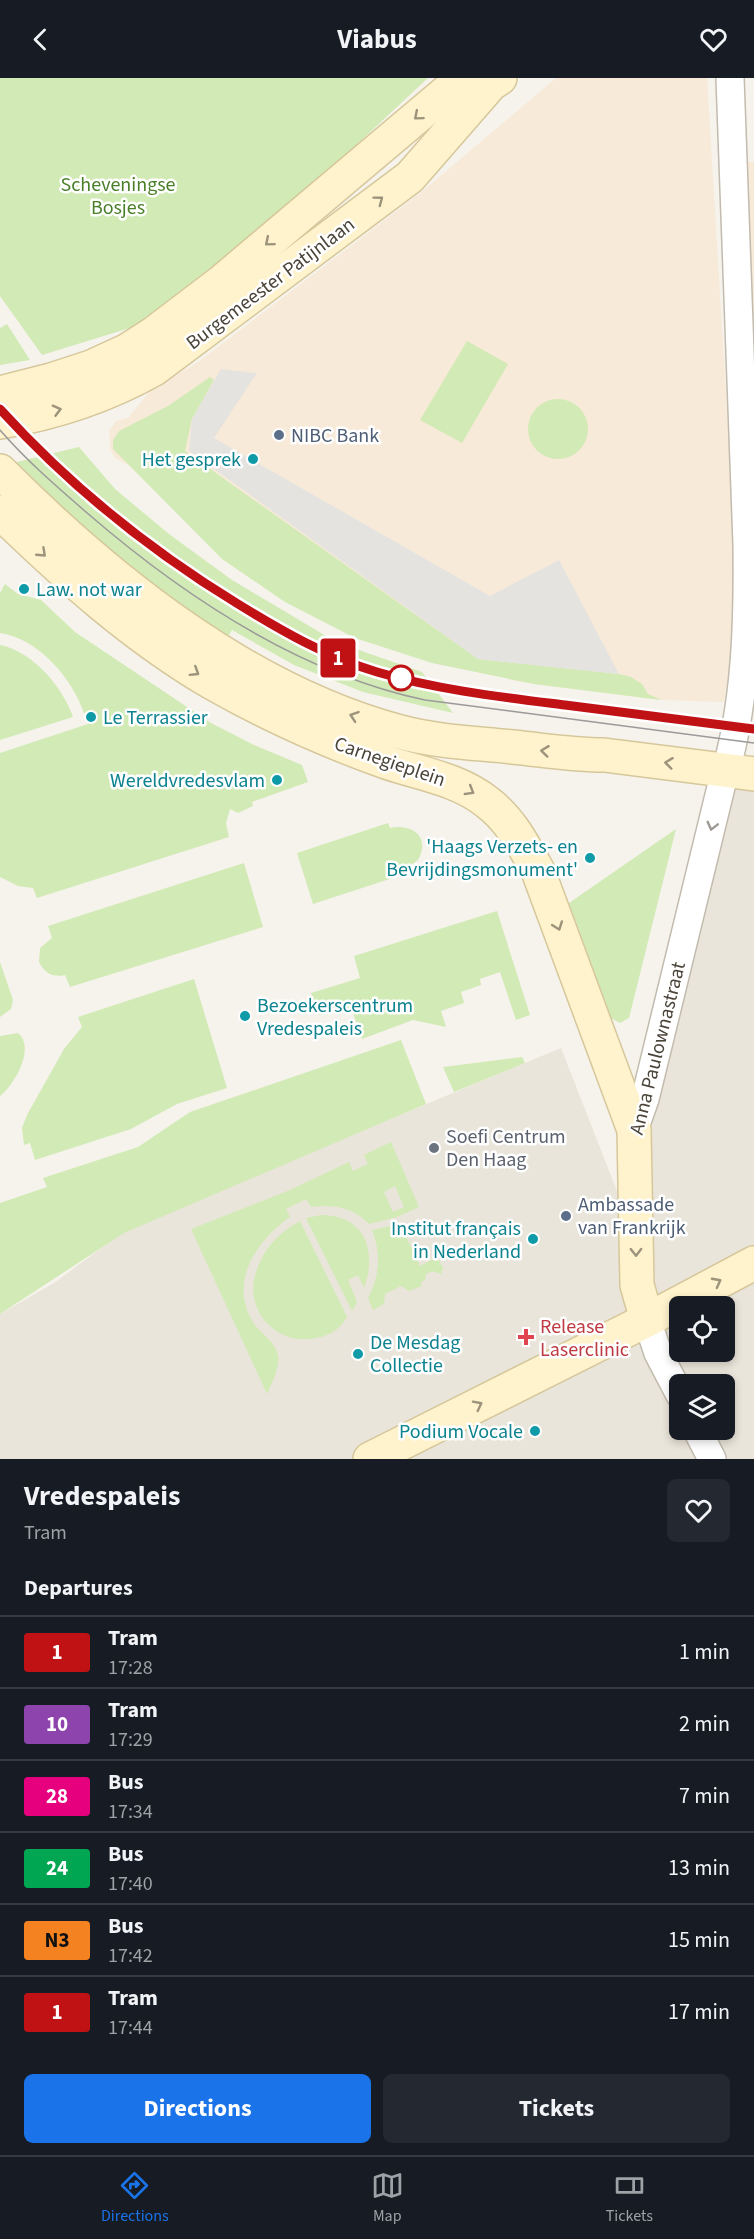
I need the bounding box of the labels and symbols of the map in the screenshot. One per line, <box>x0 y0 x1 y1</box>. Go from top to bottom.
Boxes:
one-way arrow <box>414 109 425 120</box>
park label: Scheveningse Bosjes <box>60 171 176 222</box>
one-way arrow <box>372 197 383 208</box>
street label: Burgemeester Patijnlaan <box>180 211 361 357</box>
one-way arrow <box>265 234 276 245</box>
one-way arrow <box>52 404 62 417</box>
place label: NIBC Bank <box>291 422 379 450</box>
marker: NIBC Bank <box>272 428 286 442</box>
place label: Het gesprek <box>142 446 241 474</box>
marker: Het gesprek <box>246 452 260 466</box>
one-way arrow <box>35 545 46 556</box>
place label: Law. not war <box>36 576 142 604</box>
marker: Law. not war <box>17 582 31 596</box>
line badge: 1 <box>318 638 358 678</box>
one-way arrow <box>189 665 199 677</box>
unlabelled marker <box>388 665 414 691</box>
place label: Le Terrassier <box>103 704 208 732</box>
marker: Le Terrassier <box>84 710 98 724</box>
one-way arrow <box>349 711 360 724</box>
street label: Carnegieplein <box>330 730 449 794</box>
one-way arrow <box>541 745 550 758</box>
one-way arrow <box>664 757 673 770</box>
place label: Wereldvredesvlam <box>110 767 265 795</box>
marker: Wereldvredesvlam <box>270 773 284 787</box>
one-way arrow <box>464 784 474 795</box>
one-way arrow <box>706 821 719 831</box>
place label: 'Haags Verzets- en Bevrijdingsmonument' <box>386 833 578 884</box>
marker: 'Haags Verzets- en Bevrijdingsmonument' <box>583 851 597 865</box>
one-way arrow <box>551 920 564 931</box>
street label: Anna Paulownastraat <box>623 959 693 1138</box>
place label: Bezoekerscentrum Vredespaleis <box>257 992 413 1043</box>
marker: Bezoekerscentrum Vredespaleis <box>238 1009 252 1023</box>
place label: Soefi Centrum Den Haag <box>446 1123 566 1174</box>
marker: Soefi Centrum Den Haag <box>427 1141 441 1155</box>
place label: Ambassade van Frankrijk <box>578 1191 686 1242</box>
marker: Ambassade van Frankrijk <box>559 1209 573 1223</box>
place label: Institut français in Nederland <box>391 1215 521 1266</box>
marker: Institut français in Nederland <box>526 1232 540 1246</box>
one-way arrow <box>630 1247 642 1256</box>
one-way arrow <box>711 1278 721 1289</box>
place label: Release Laserclinic <box>540 1313 629 1364</box>
marker: Release Laserclinic <box>517 1328 535 1346</box>
place label: De Mesdag Collectie <box>370 1329 460 1380</box>
marker: De Mesdag Collectie <box>351 1347 365 1361</box>
one-way arrow <box>472 1400 483 1412</box>
place label: Podium Vocale <box>399 1418 523 1446</box>
marker: Podium Vocale <box>528 1424 542 1438</box>

